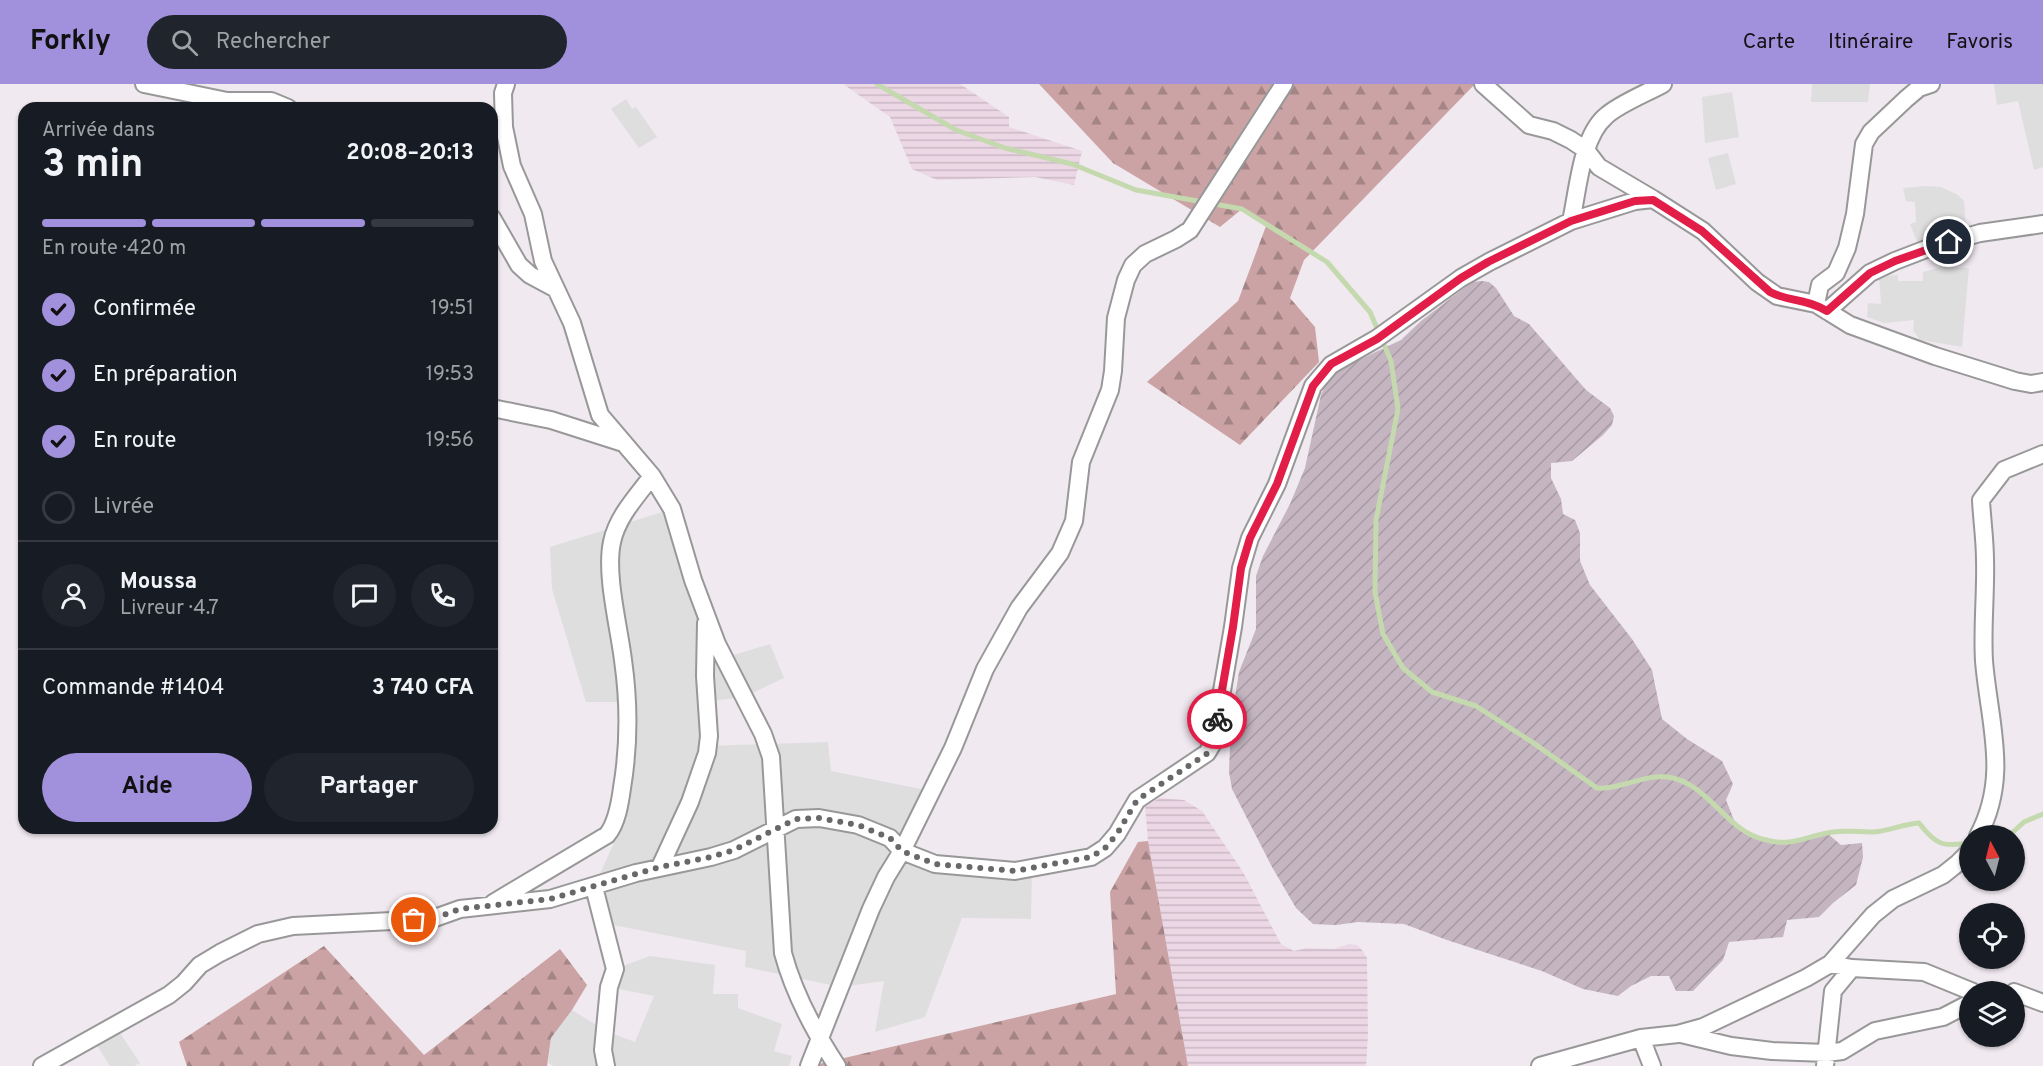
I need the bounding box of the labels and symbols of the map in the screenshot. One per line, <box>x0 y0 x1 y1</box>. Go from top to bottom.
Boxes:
pin <box>1923 216 1974 267</box>
courier <box>1187 689 1247 749</box>
north arrow <box>1959 825 2025 891</box>
pin <box>388 894 439 945</box>

